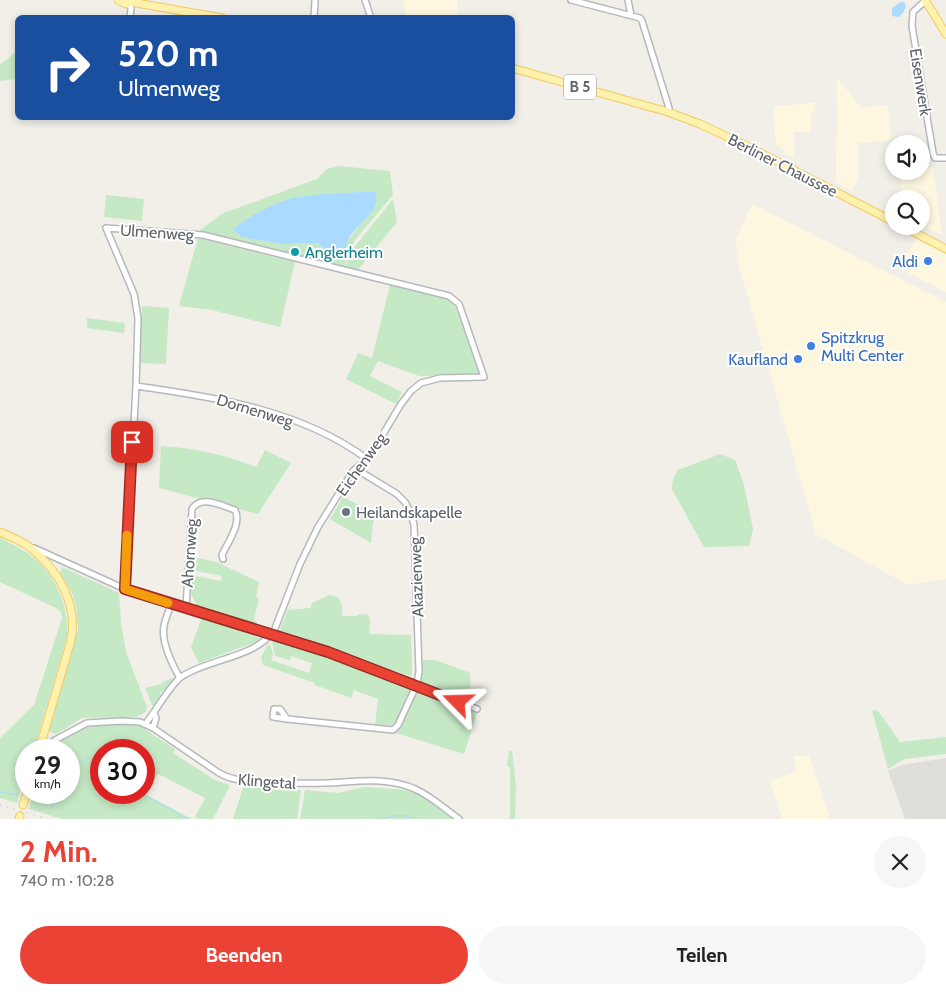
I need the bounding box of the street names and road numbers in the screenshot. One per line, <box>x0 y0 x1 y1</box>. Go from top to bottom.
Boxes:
street label: Eisenwerk <box>906 47 935 118</box>
road number: B 5 <box>564 74 596 100</box>
street label: Berliner Chaussee <box>725 130 841 201</box>
street label: Ulmenweg <box>119 220 196 245</box>
street label: Dornenweg <box>214 390 296 431</box>
street label: Eichenweg <box>332 428 391 499</box>
street label: Ahornweg <box>178 517 201 588</box>
street label: Akazienweg <box>406 536 427 617</box>
street label: Klingetal <box>237 770 297 793</box>

